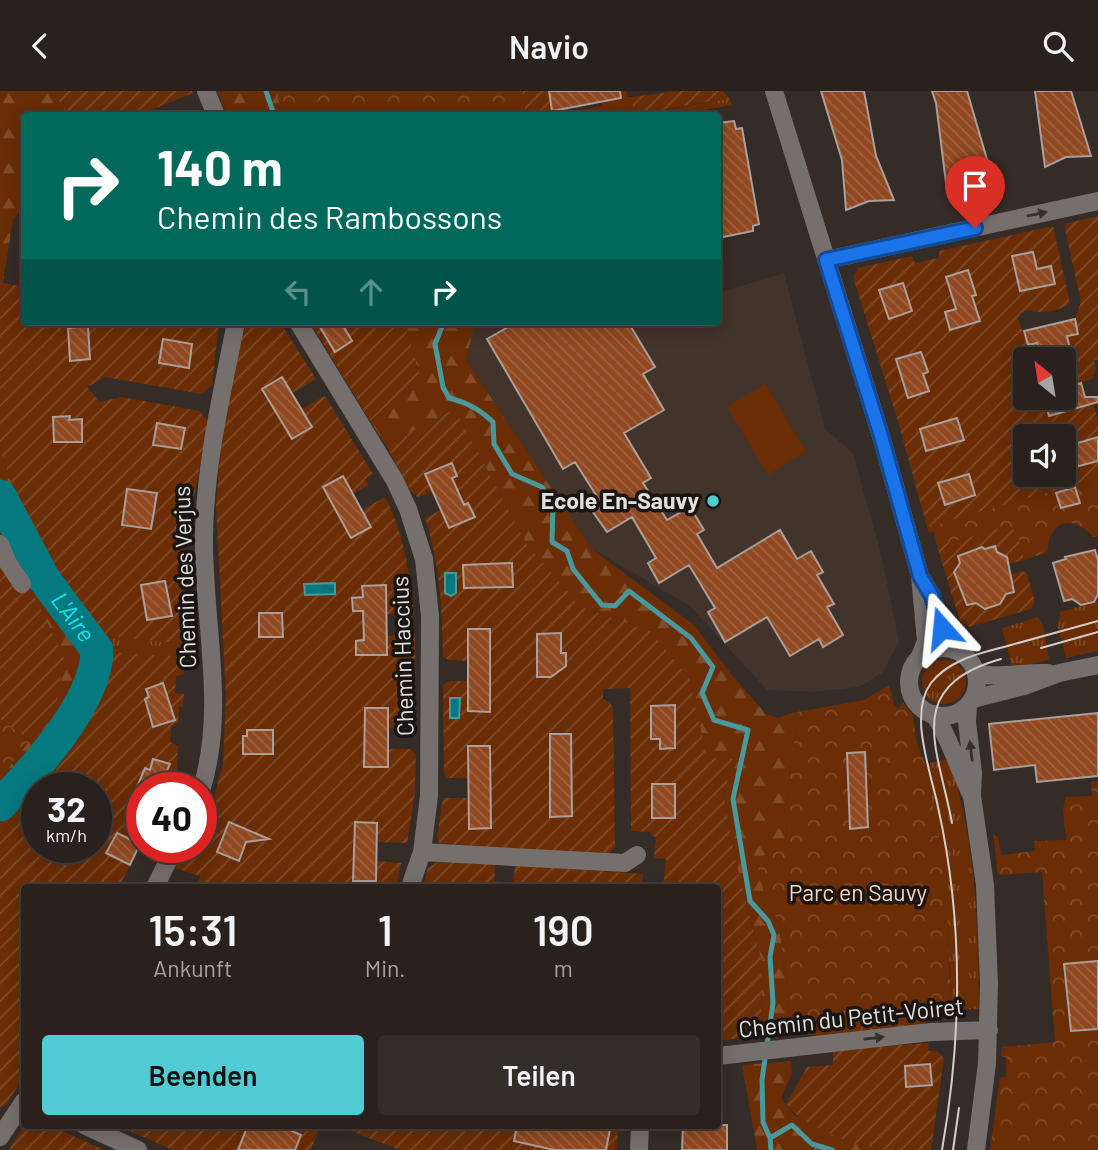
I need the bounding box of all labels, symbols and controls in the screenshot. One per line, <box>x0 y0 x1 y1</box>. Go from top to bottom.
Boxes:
icon: back <box>21 27 59 65</box>
text: Navio <box>509 27 589 65</box>
icon: search <box>1039 27 1077 65</box>
text: 140 m <box>157 137 283 196</box>
icon: right <box>42 140 133 231</box>
pin <box>945 156 1005 228</box>
icon: arrive <box>956 167 994 205</box>
text: Chemin des Rambossons <box>157 197 502 235</box>
one-way arrow <box>1026 209 1048 220</box>
icon: left <box>279 273 317 311</box>
icon: ahead <box>352 273 390 311</box>
icon: right <box>425 273 463 311</box>
north arrow <box>1013 347 1076 409</box>
map controls <box>1013 347 1076 487</box>
button: sound <box>1013 424 1076 487</box>
street label: Chemin des Verjus <box>167 485 201 669</box>
place label: Ecole En-Sauvy <box>541 486 699 514</box>
marker: Ecole En-Sauvy <box>705 493 721 509</box>
street label: Chemin Haccius <box>385 575 419 737</box>
water label: L'Aire <box>46 586 102 647</box>
position arrow <box>905 591 979 665</box>
one-way arrow <box>965 740 976 762</box>
speed limit sign: 40 <box>126 772 217 863</box>
text: 32 <box>47 787 86 829</box>
text: km/h <box>46 824 87 846</box>
park label: Parc en Sauvy <box>789 878 928 906</box>
text: 15:31 <box>148 904 237 954</box>
text: 1 <box>378 904 392 954</box>
text: 190 <box>533 904 594 954</box>
text: Ankunft <box>153 954 232 982</box>
text: Min. <box>365 954 405 982</box>
text: m <box>554 954 573 982</box>
street label: Chemin du Petit-Voiret <box>737 991 965 1043</box>
one-way arrow <box>863 1032 885 1043</box>
button: Beenden <box>42 1035 364 1115</box>
button: Teilen <box>378 1035 700 1115</box>

